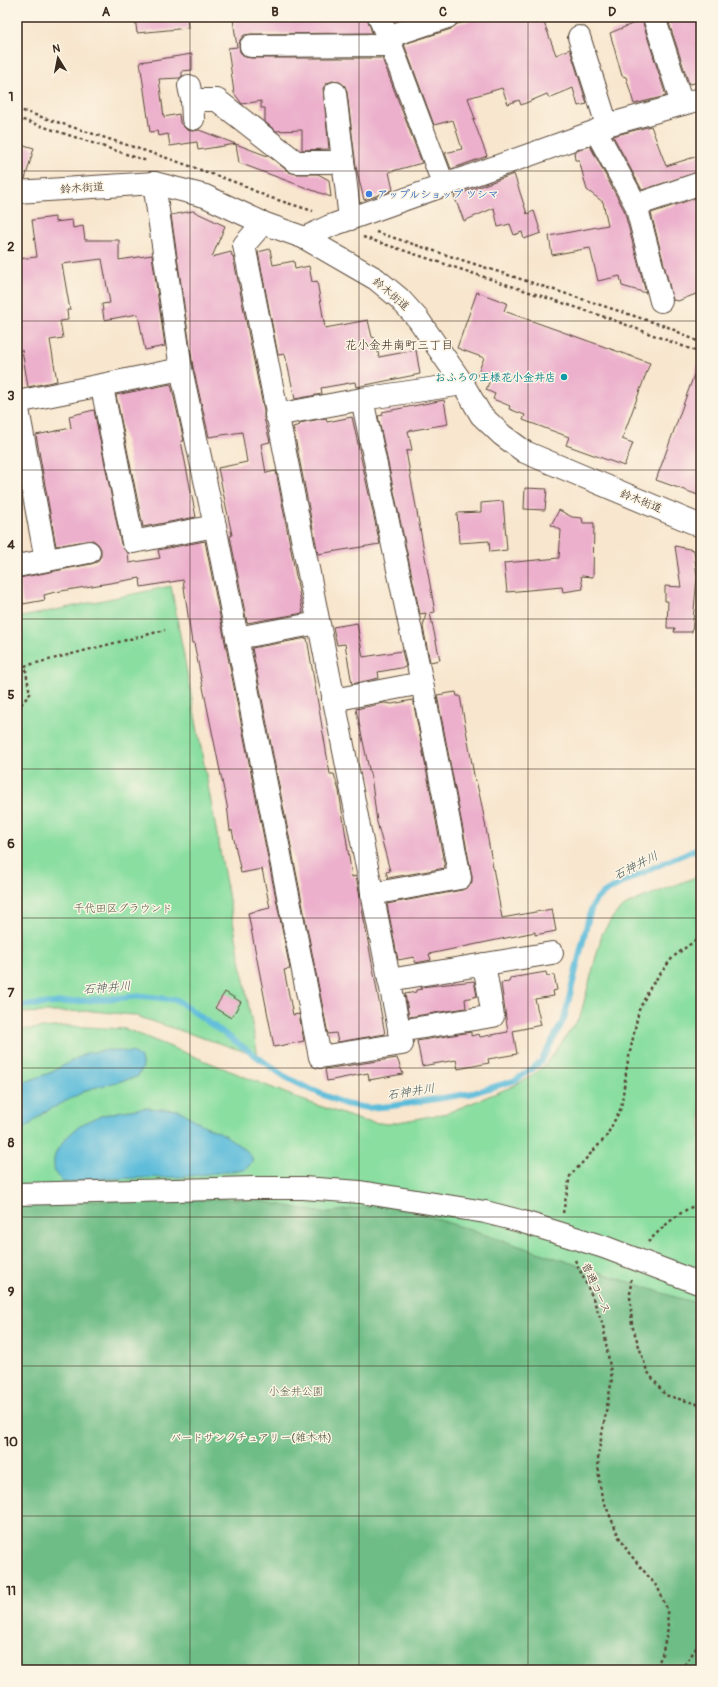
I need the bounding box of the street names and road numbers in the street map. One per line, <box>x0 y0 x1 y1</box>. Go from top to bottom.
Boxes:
street label: 鈴木街道 <box>60 180 104 196</box>
street label: 鈴木街道 <box>370 275 412 313</box>
street label: 鈴木街道 <box>618 487 664 515</box>
street label: 普通コース <box>579 1261 613 1315</box>

